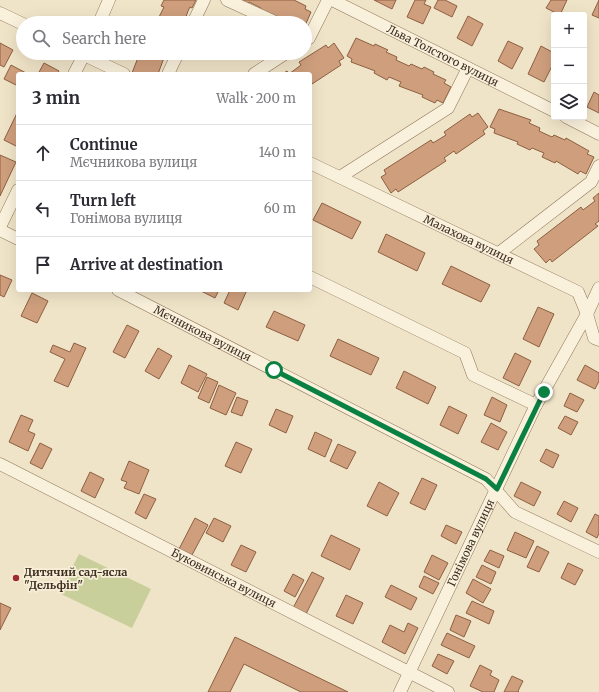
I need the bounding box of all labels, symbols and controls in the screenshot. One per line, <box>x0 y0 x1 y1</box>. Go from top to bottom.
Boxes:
map controls <box>551 12 587 120</box>
button: + <box>551 12 587 48</box>
search box <box>16 16 312 60</box>
street label: Льва Толстого вулиця <box>385 22 502 89</box>
icon: search <box>30 27 52 49</box>
text: Search here <box>62 29 146 48</box>
button: − <box>551 48 587 84</box>
button: layers <box>551 84 587 120</box>
text: 3 min <box>32 87 80 109</box>
text: Walk · 200 m <box>216 90 296 107</box>
text: Continue <box>70 135 138 154</box>
icon: ahead <box>32 142 54 164</box>
text: 140 m <box>259 144 296 161</box>
text: Мєчникова вулиця <box>70 154 197 171</box>
text: Turn left <box>70 191 136 210</box>
icon: left <box>32 198 54 220</box>
text: 60 m <box>264 200 296 217</box>
text: Гонімова вулиця <box>70 210 182 227</box>
street label: Малахова вулиця <box>421 212 516 267</box>
icon: arrive <box>32 254 54 276</box>
text: Arrive at destination <box>70 255 223 274</box>
street label: Мєчникова вулиця <box>151 303 254 364</box>
route start <box>265 361 283 379</box>
route end <box>535 383 553 401</box>
street label: Гонімова вулиця <box>444 497 498 589</box>
street label: Буковинська вулиця <box>169 545 279 611</box>
place label: Дитячий сад-ясла "Дельфін" <box>24 565 127 592</box>
marker: Дитячий сад-ясла "Дельфін" <box>11 573 21 583</box>

